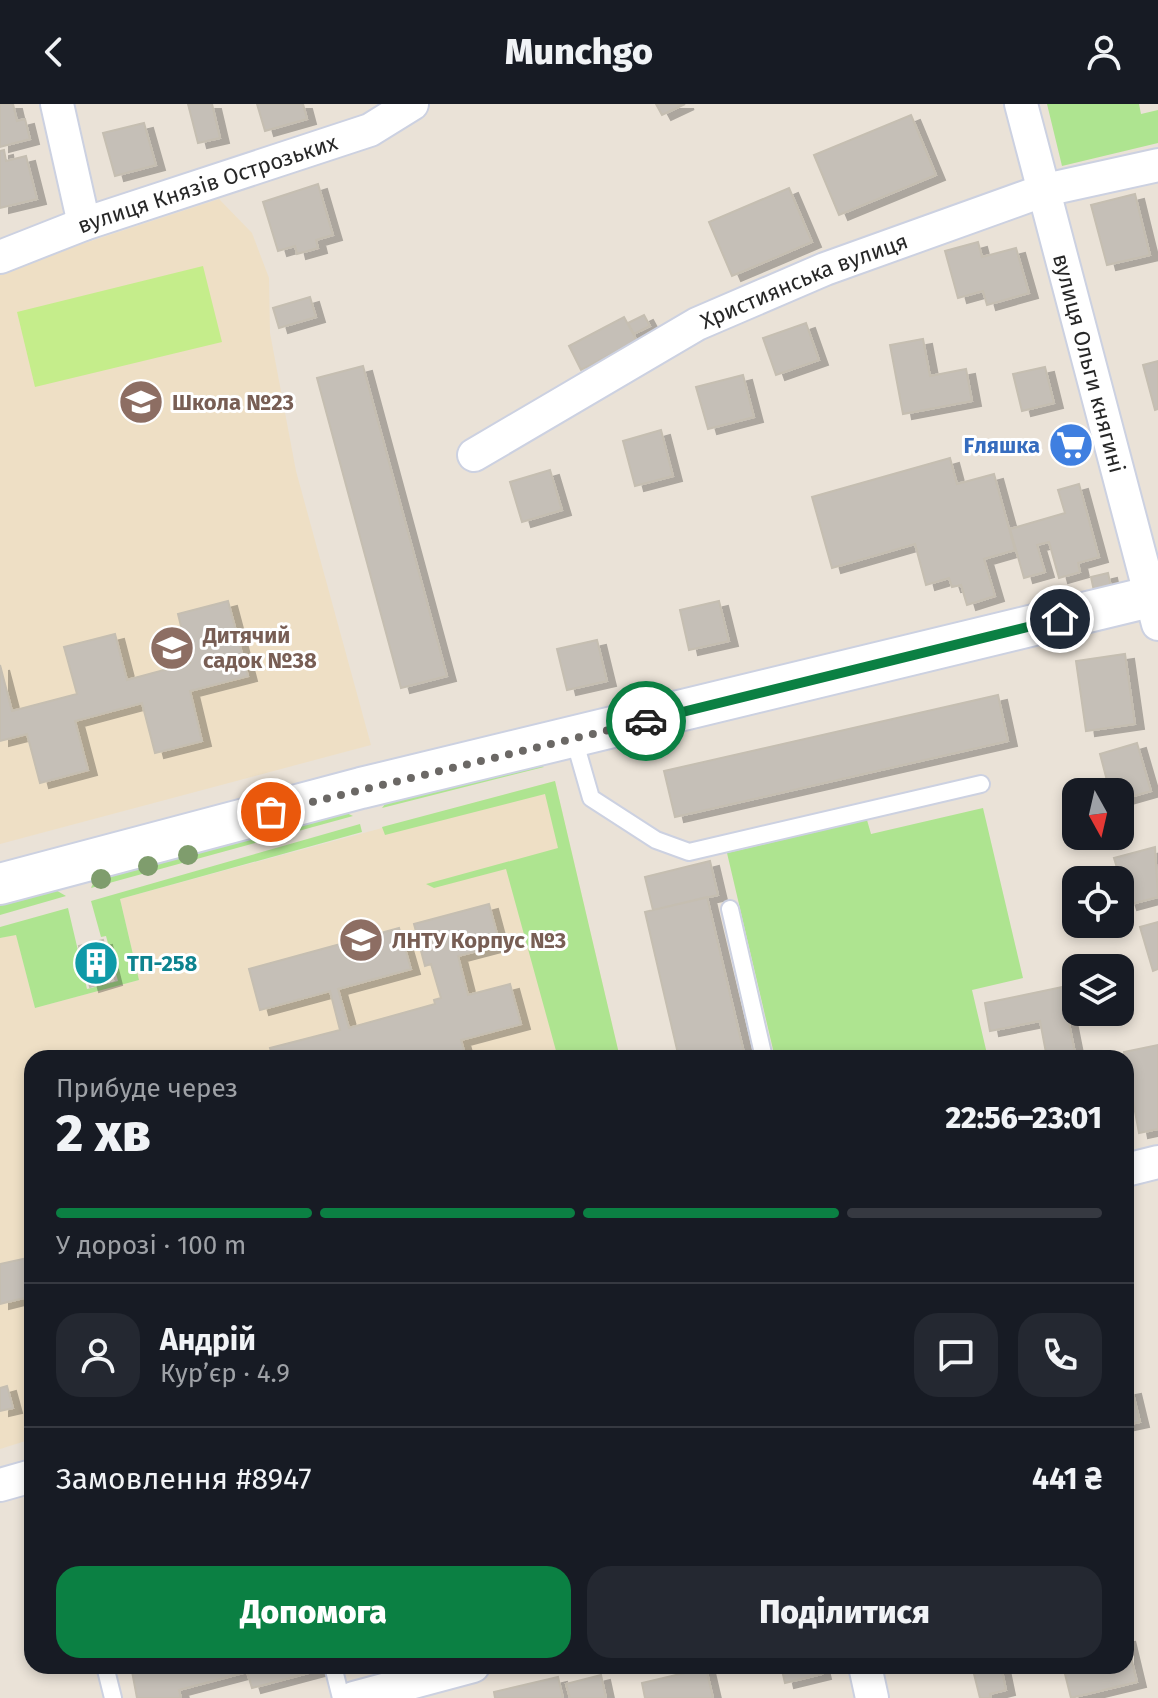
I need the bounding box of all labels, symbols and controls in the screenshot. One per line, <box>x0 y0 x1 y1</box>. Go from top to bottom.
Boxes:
icon: back <box>32 30 76 74</box>
text: Munchgo <box>505 30 653 74</box>
icon: person <box>1082 30 1126 74</box>
street label: вулиця Князів Острозьких <box>73 128 341 239</box>
street label: Християнська вулиця <box>696 227 911 335</box>
street label: вулиця Ольги княгині <box>1047 251 1131 476</box>
school or university icon: Школа №23 <box>117 378 165 426</box>
place label: Школа №23 <box>172 389 294 416</box>
supermarket icon: Fляшка <box>1047 421 1095 469</box>
place label: Fляшка <box>964 432 1040 459</box>
pin <box>1026 585 1094 653</box>
icon: home <box>1038 597 1082 641</box>
place label: Дитячий садок №38 <box>202 622 317 674</box>
school or university icon: Дитячий садок №38 <box>148 624 196 672</box>
courier <box>606 681 686 761</box>
icon: car <box>624 699 668 743</box>
pin <box>237 778 305 846</box>
north arrow <box>1062 778 1134 850</box>
map controls <box>1062 778 1134 1026</box>
icon: bag <box>249 790 293 834</box>
button: locate <box>1062 866 1134 938</box>
school or university icon: ЛНТУ Корпус №3 <box>337 916 385 964</box>
place label: ЛНТУ Корпус №3 <box>392 927 566 954</box>
building icon: ТП-258 <box>72 939 120 987</box>
place label: ТП-258 <box>127 950 198 977</box>
button: layers <box>1062 954 1134 1026</box>
text: Прибуде через <box>56 1073 238 1104</box>
text: 22:56–23:01 <box>945 1100 1102 1136</box>
text: 2 хв <box>56 1102 151 1165</box>
text: У дорозі · 100 m <box>56 1230 246 1261</box>
button: person <box>56 1313 140 1397</box>
button: chat <box>914 1313 998 1397</box>
button: phone <box>1018 1313 1102 1397</box>
text: Андрій <box>160 1322 256 1358</box>
text: Кур’єр · 4.9 <box>160 1358 290 1389</box>
text: Замовлення #8947 <box>56 1461 311 1497</box>
text: 441 ₴ <box>1032 1461 1102 1497</box>
button: Допомога <box>56 1566 571 1658</box>
button: Поділитися <box>587 1566 1102 1658</box>

